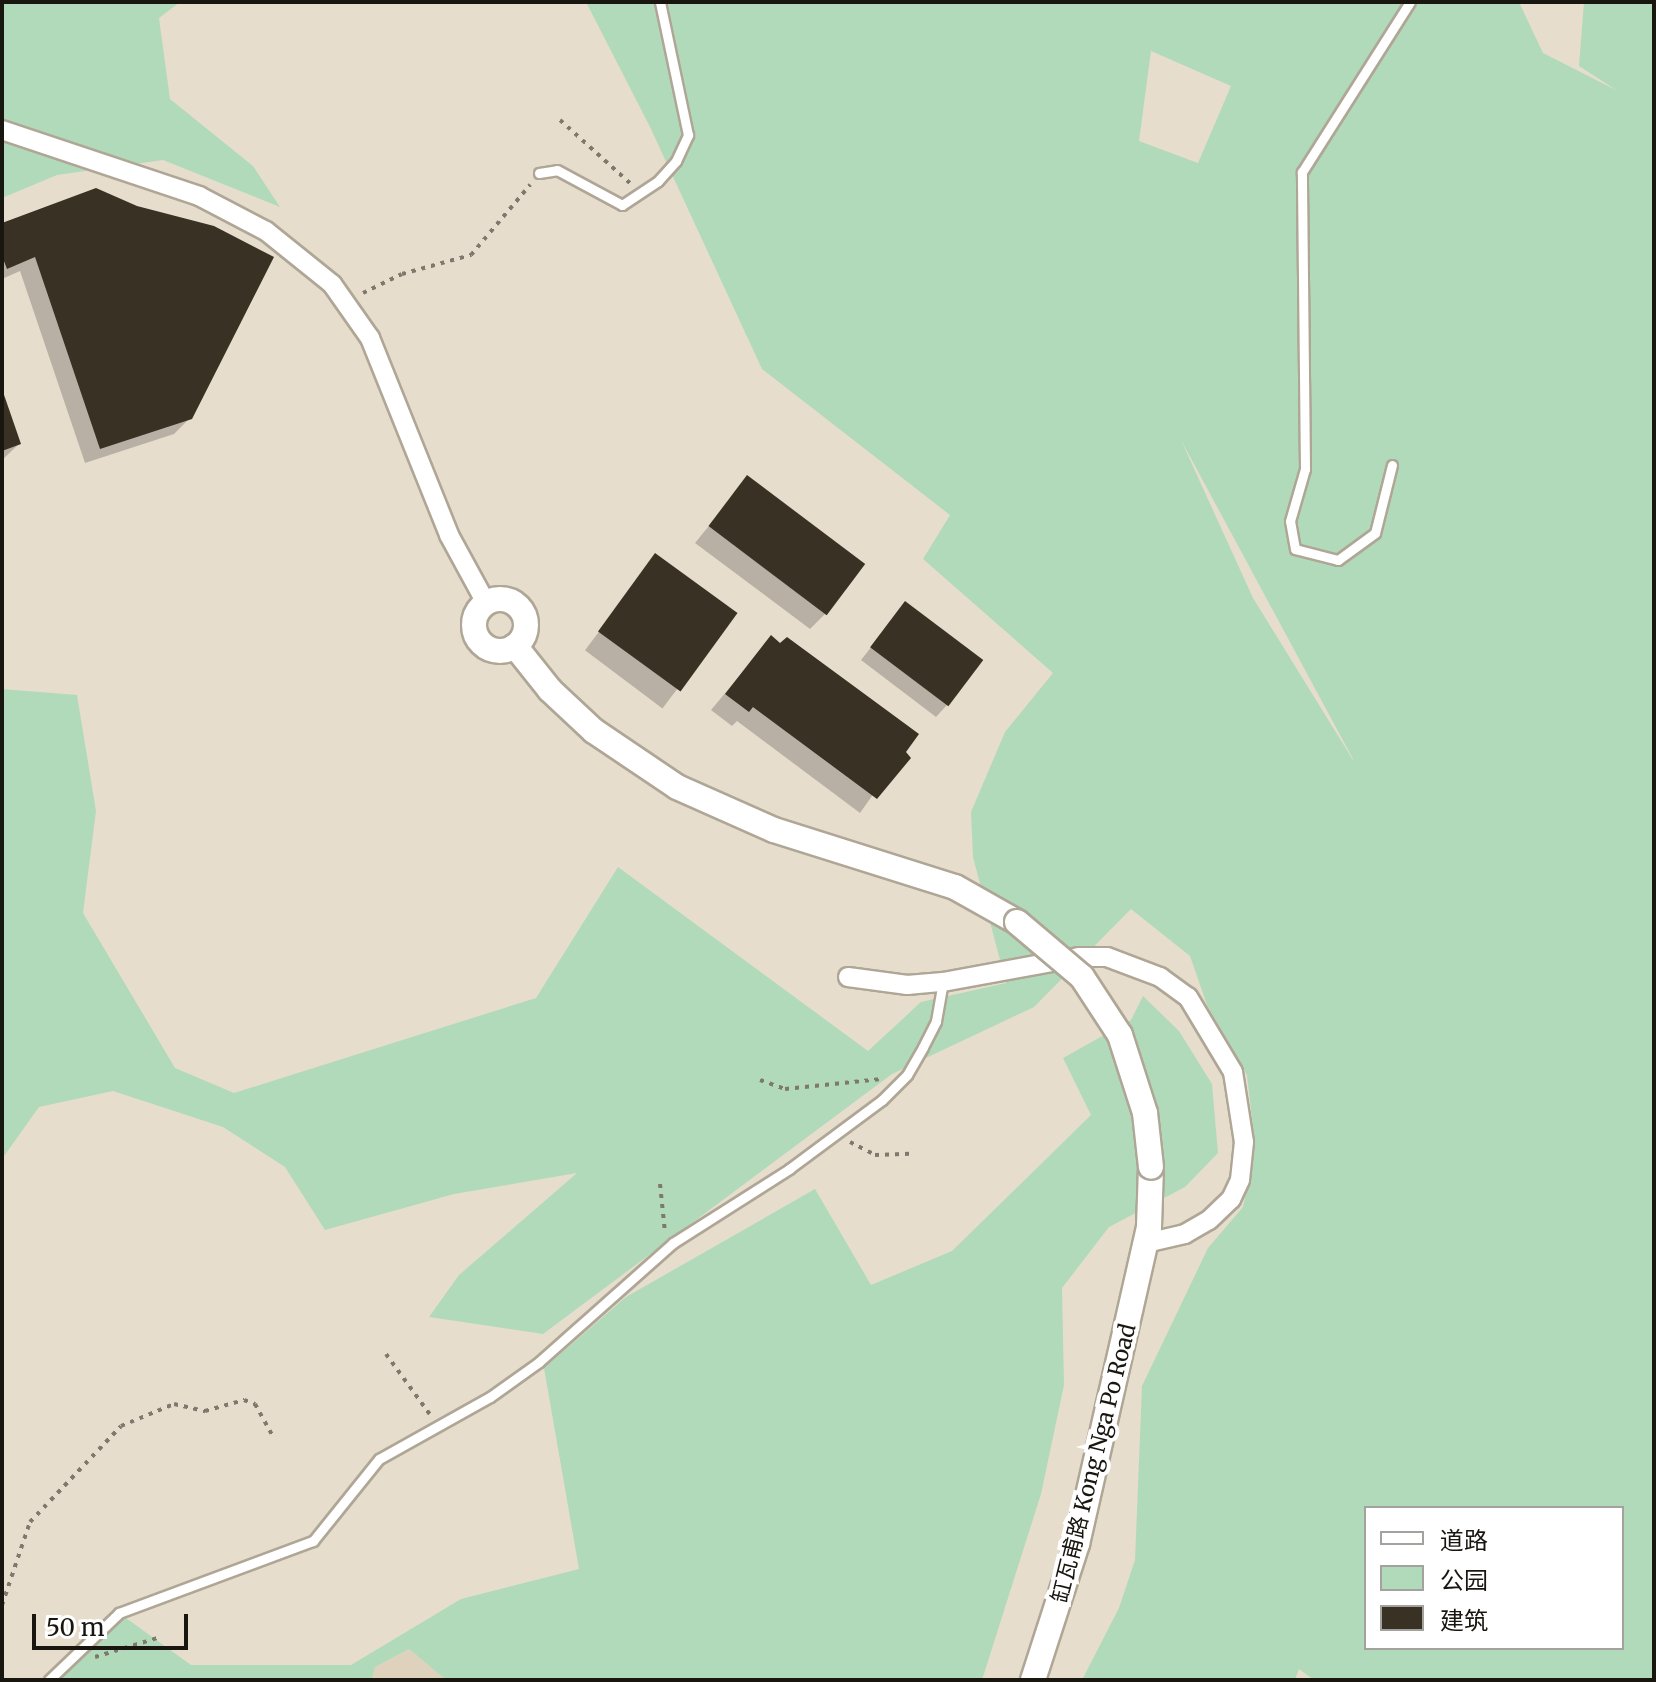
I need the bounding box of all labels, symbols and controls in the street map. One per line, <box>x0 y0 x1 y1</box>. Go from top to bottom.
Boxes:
street label: 缸瓦甫路 Kong Nga Po Road <box>1047 1321 1141 1605</box>
legend <box>1364 1506 1624 1650</box>
text: 道路 <box>1440 1525 1488 1556</box>
text: 公园 <box>1440 1565 1488 1596</box>
scale bar <box>36 1598 192 1648</box>
text: 建筑 <box>1440 1605 1488 1636</box>
text: 50 m <box>46 1612 105 1643</box>

